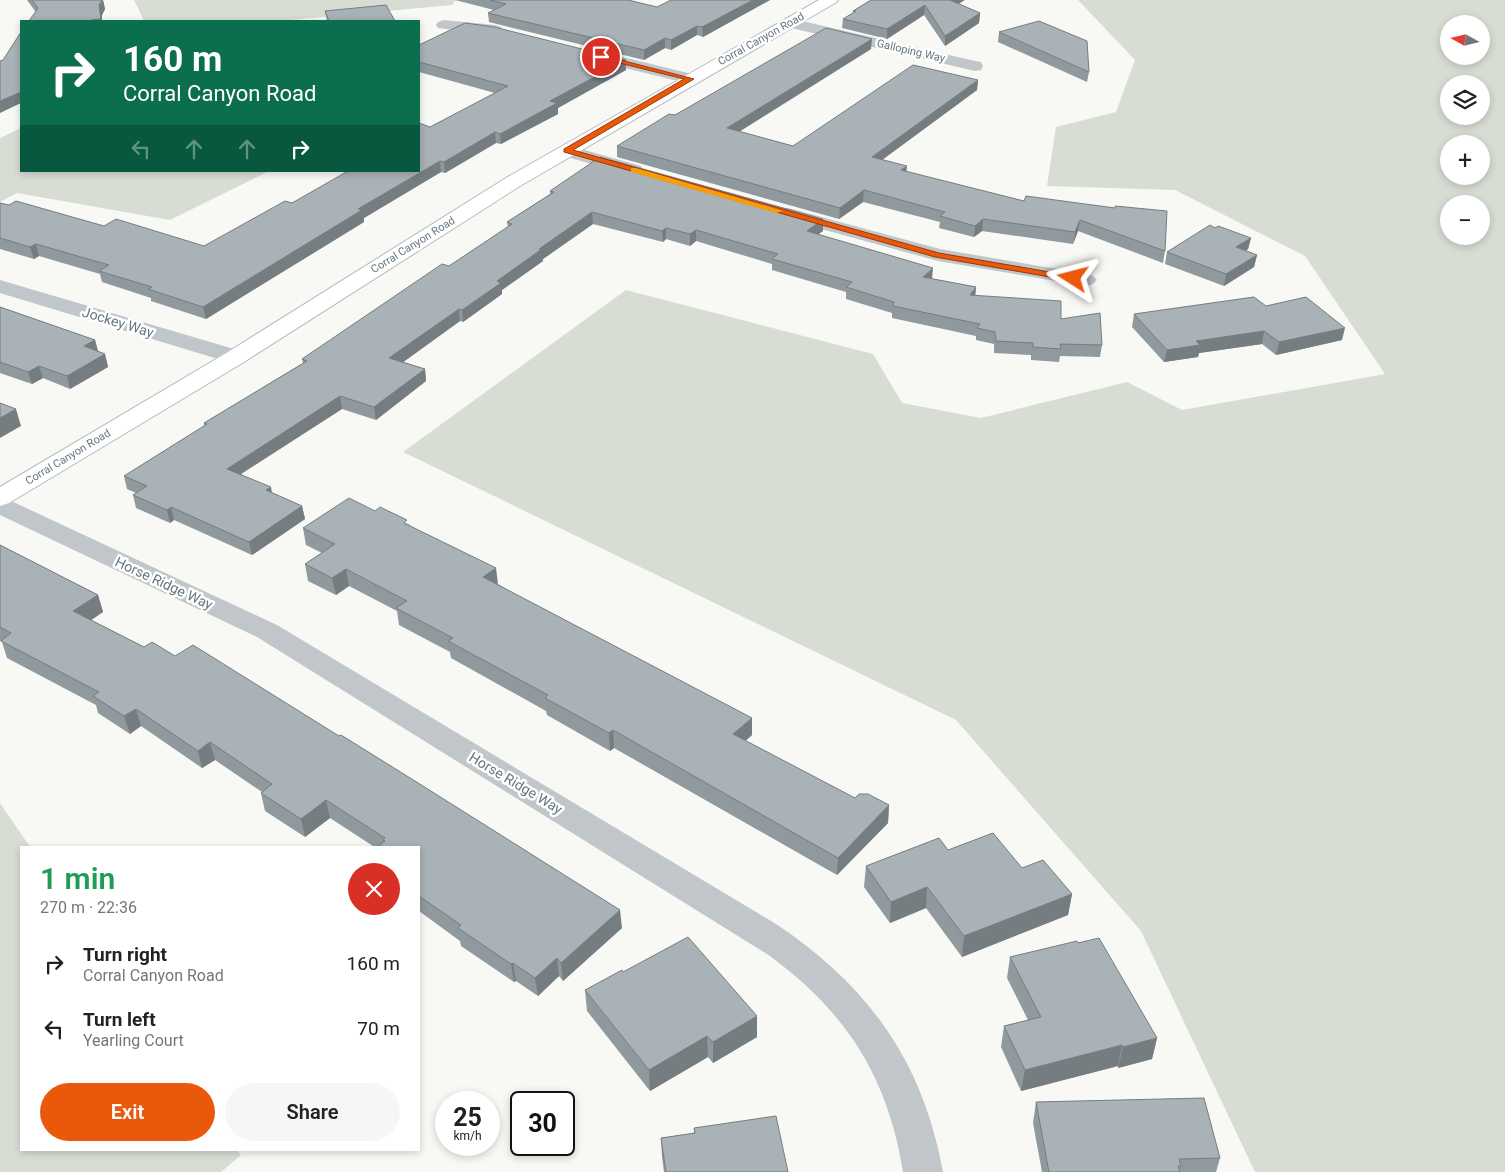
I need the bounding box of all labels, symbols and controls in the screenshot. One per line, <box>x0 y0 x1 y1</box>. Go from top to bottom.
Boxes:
street label: Corral Canyon Road <box>716 10 806 68</box>
north arrow <box>1440 15 1490 65</box>
map controls <box>1440 15 1490 245</box>
pin <box>580 36 622 78</box>
street label: Galloping Way <box>876 37 947 65</box>
text: 160 m <box>123 39 222 80</box>
icon: right <box>40 40 105 105</box>
icon: arrive <box>587 43 615 71</box>
button: layers <box>1440 75 1490 125</box>
text: Corral Canyon Road <box>123 81 316 106</box>
icon: left <box>127 135 155 163</box>
icon: ahead <box>180 135 208 163</box>
icon: ahead <box>233 135 261 163</box>
icon: right <box>286 135 314 163</box>
button: + <box>1440 135 1490 185</box>
button: − <box>1440 195 1490 245</box>
street label: Corral Canyon Road <box>369 214 457 276</box>
position arrow <box>1046 251 1098 303</box>
street label: Jockey Way <box>80 304 156 341</box>
street label: Corral Canyon Road <box>23 427 113 487</box>
street label: Horse Ridge Way <box>113 553 216 613</box>
street label: Horse Ridge Way <box>467 749 566 817</box>
text: 1 min <box>40 861 115 896</box>
button: close <box>348 863 400 915</box>
text: 270 m · 22:36 <box>40 898 137 917</box>
text: Turn right <box>83 943 167 966</box>
icon: right <box>40 950 68 978</box>
text: 160 m <box>347 952 400 975</box>
text: Corral Canyon Road <box>83 966 224 985</box>
text: Turn left <box>83 1008 156 1031</box>
icon: left <box>40 1015 68 1043</box>
text: 70 m <box>357 1017 400 1040</box>
text: Yearling Court <box>83 1031 184 1050</box>
button: Exit <box>40 1083 215 1141</box>
button: Share <box>225 1083 400 1141</box>
speed limit sign: 30 <box>510 1091 575 1156</box>
text: 25 <box>453 1103 482 1132</box>
text: km/h <box>453 1129 482 1143</box>

